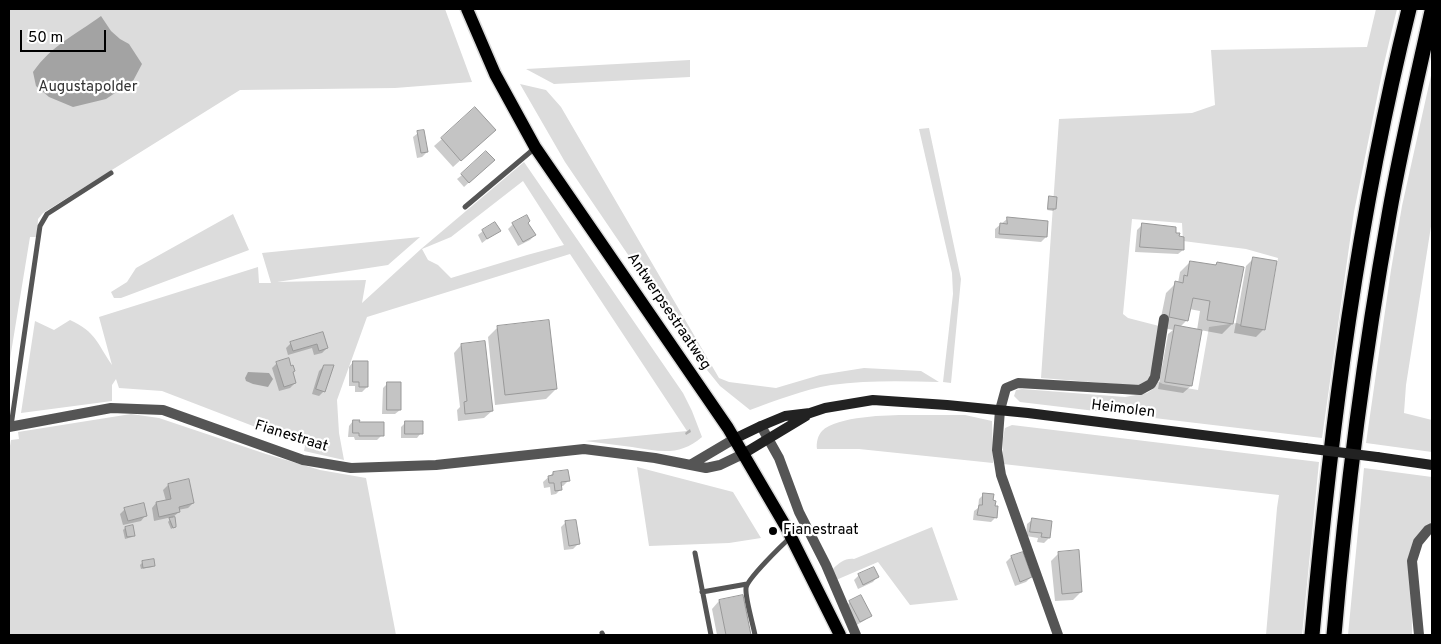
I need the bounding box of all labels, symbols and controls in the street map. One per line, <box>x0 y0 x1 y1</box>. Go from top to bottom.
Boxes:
scale bar <box>22 20 109 52</box>
text: 50 m <box>28 29 63 48</box>
park label: Augustapolder <box>38 79 138 97</box>
street label: Antwerpsestraatweg <box>622 250 714 374</box>
street label: Heimolen <box>1090 397 1156 423</box>
street label: Fianestraat <box>252 417 330 457</box>
place label: Fianestraat <box>783 522 859 540</box>
marker: Fianestraat <box>767 525 779 537</box>

